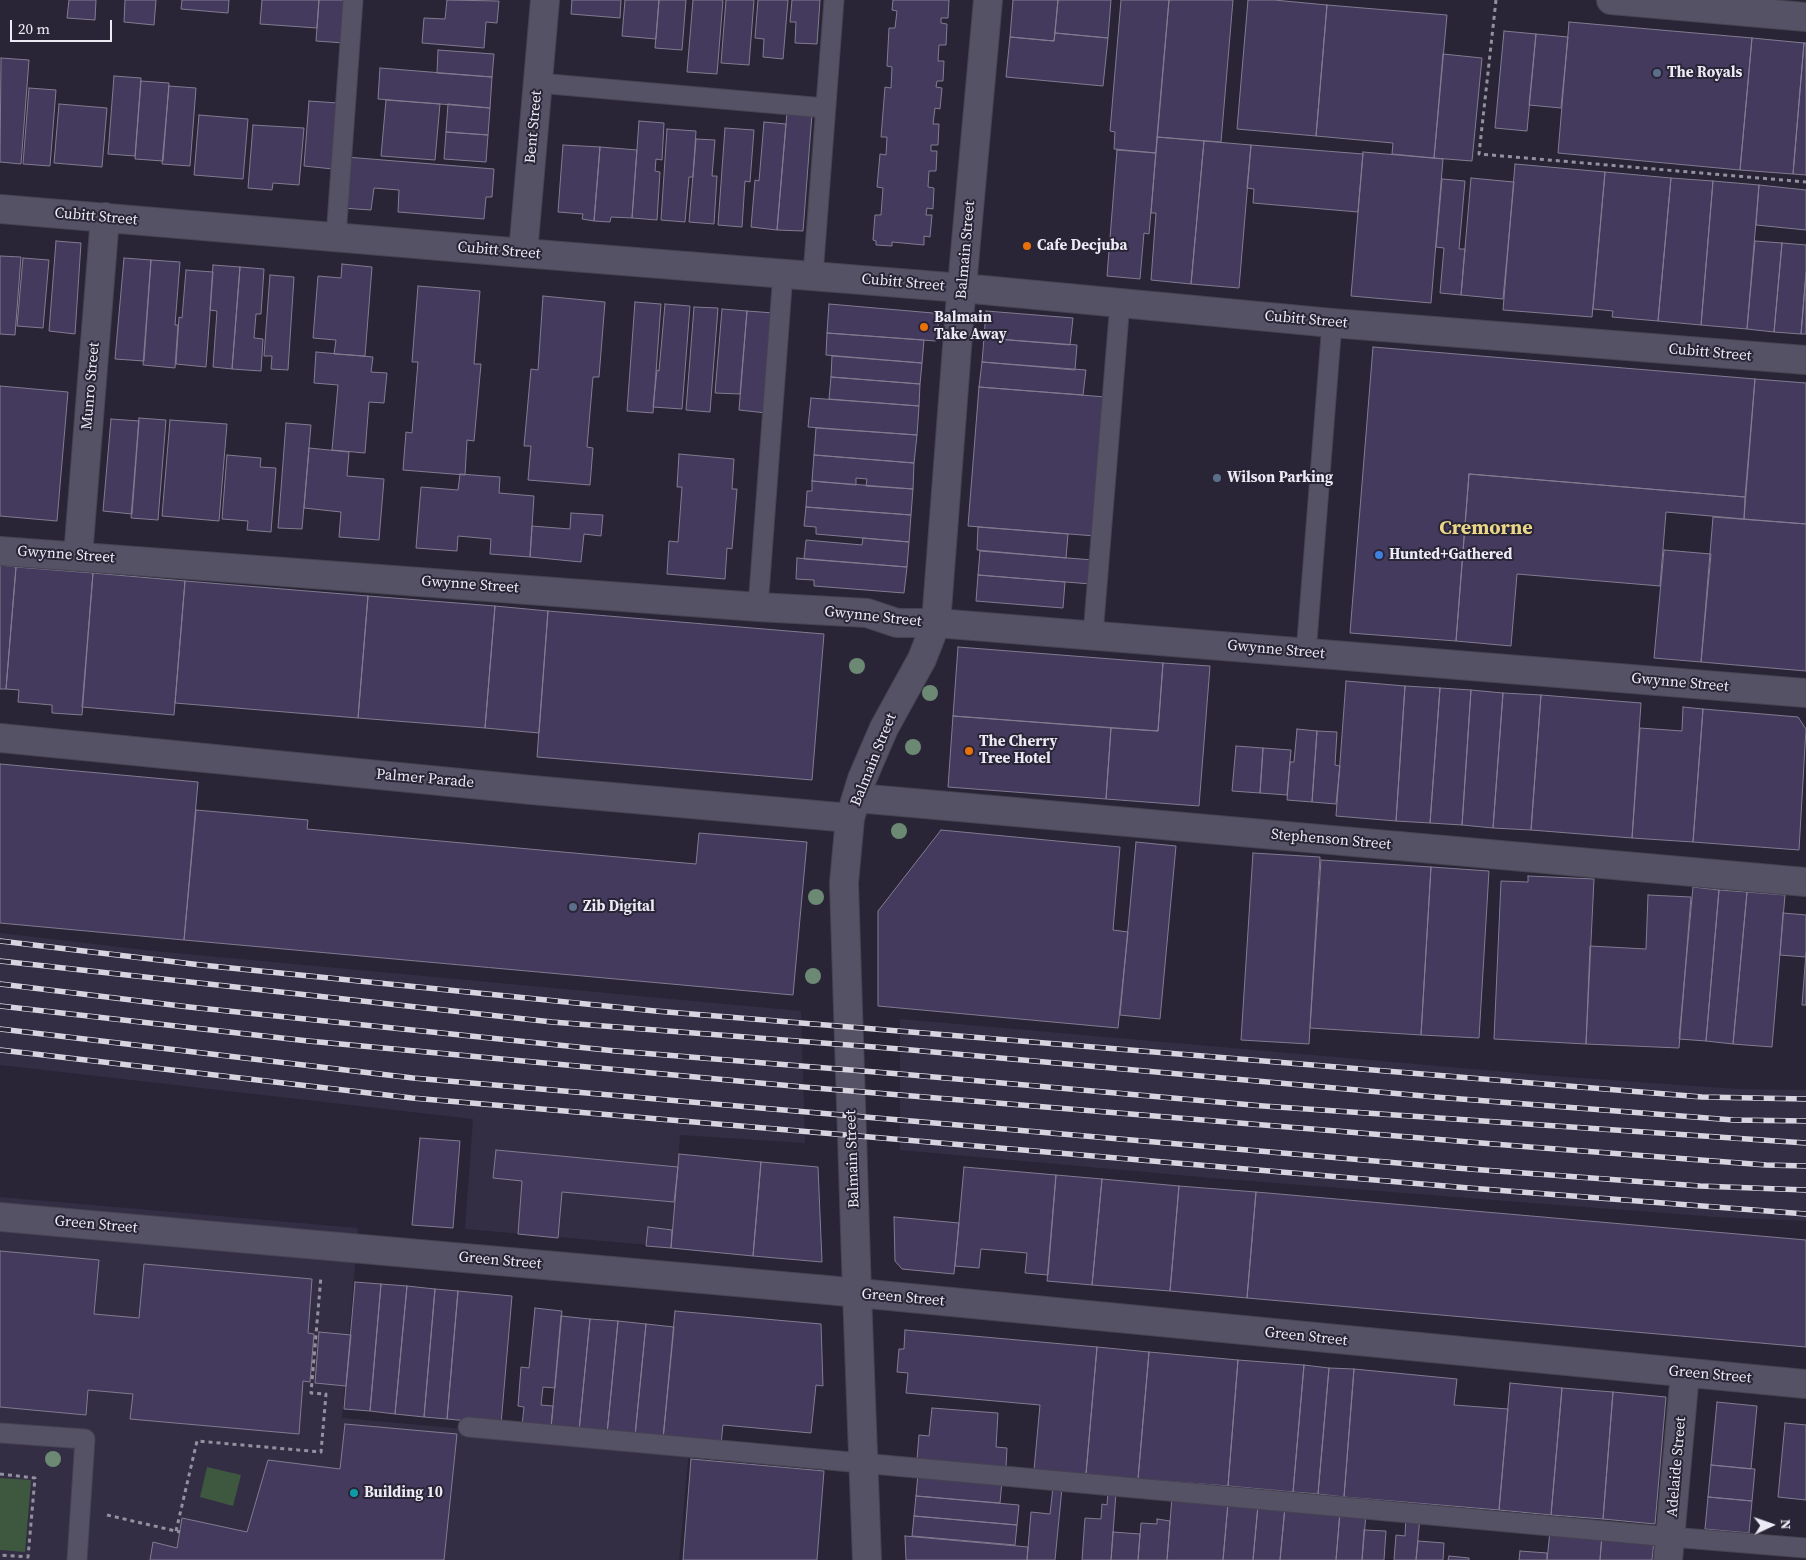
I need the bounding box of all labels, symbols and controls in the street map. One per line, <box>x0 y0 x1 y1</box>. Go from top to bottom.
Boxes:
scale bar <box>12 10 115 42</box>
text: 20 m <box>18 18 50 39</box>
place label: The Royals <box>1667 64 1742 82</box>
marker: The Royals <box>1651 67 1663 79</box>
street label: Bent Street <box>522 90 546 164</box>
street label: Balmain Street <box>953 200 979 300</box>
street label: Cubitt Street <box>54 204 138 230</box>
place label: Cafe Decjuba <box>1037 237 1127 255</box>
street label: Cubitt Street <box>457 238 541 264</box>
marker: Cafe Decjuba <box>1021 240 1033 252</box>
street label: Cubitt Street <box>861 270 945 296</box>
street label: Cubitt Street <box>1264 307 1348 333</box>
place label: Balmain Take Away <box>934 309 1007 344</box>
marker: Balmain Take Away <box>918 321 930 333</box>
street label: Cubitt Street <box>1668 340 1752 366</box>
street label: Munro Street <box>78 342 104 430</box>
place label: Wilson Parking <box>1227 469 1333 487</box>
marker: Wilson Parking <box>1211 472 1223 484</box>
district label: Cremorne <box>1439 517 1533 541</box>
street label: Gwynne Street <box>17 543 115 567</box>
place label: Hunted+Gathered <box>1389 546 1512 564</box>
marker: Hunted+Gathered <box>1373 549 1385 561</box>
street label: Gwynne Street <box>421 573 519 597</box>
street label: Gwynne Street <box>824 603 922 631</box>
street label: Gwynne Street <box>1227 637 1325 663</box>
street label: Gwynne Street <box>1631 670 1729 696</box>
street label: Balmain Street <box>847 711 901 809</box>
place label: The Cherry Tree Hotel <box>979 733 1057 768</box>
marker: The Cherry Tree Hotel <box>963 745 975 757</box>
street label: Palmer Parade <box>375 766 475 792</box>
street label: Stephenson Street <box>1270 826 1392 854</box>
place label: Zib Digital <box>583 898 655 916</box>
marker: Zib Digital <box>567 901 579 913</box>
street label: Balmain Street <box>842 1109 864 1209</box>
street label: Green Street <box>54 1212 138 1238</box>
street label: Green Street <box>458 1248 542 1274</box>
street label: Green Street <box>861 1285 945 1311</box>
street label: Green Street <box>1264 1324 1348 1350</box>
street label: Green Street <box>1668 1362 1752 1388</box>
street label: Adelaide Street <box>1664 1416 1690 1518</box>
place label: Building 10 <box>364 1484 443 1502</box>
marker: Building 10 <box>348 1487 360 1499</box>
north arrow <box>1746 1500 1796 1550</box>
text: N <box>1776 1519 1796 1530</box>

